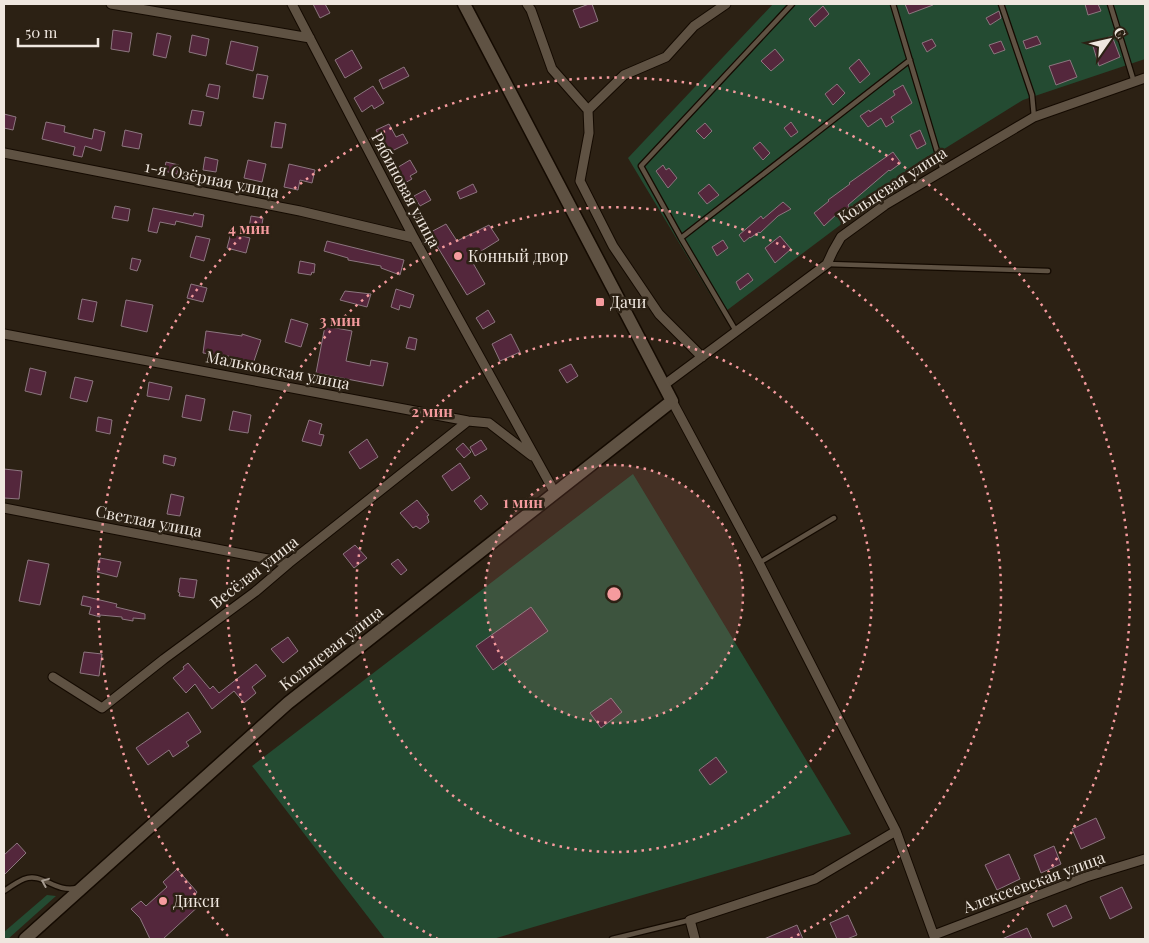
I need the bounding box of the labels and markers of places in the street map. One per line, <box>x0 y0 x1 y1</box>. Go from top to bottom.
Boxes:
place label: Конный двор <box>468 245 568 266</box>
marker: Конный двор <box>452 250 464 262</box>
place label: Дачи <box>610 291 647 312</box>
marker: Дачи <box>594 296 606 308</box>
centre of rings <box>605 585 623 603</box>
place label: Дикси <box>173 890 220 911</box>
marker: Дикси <box>157 895 169 907</box>

